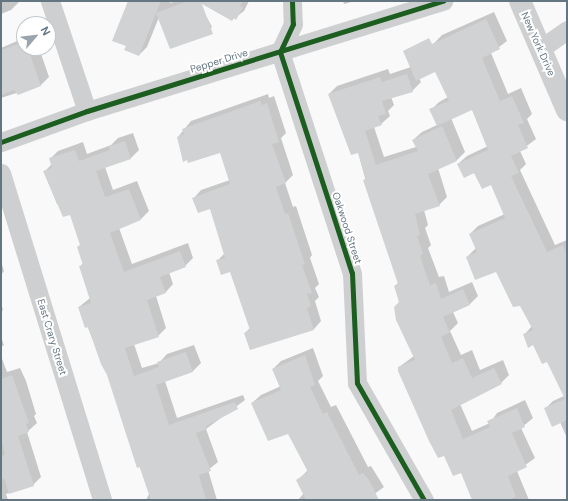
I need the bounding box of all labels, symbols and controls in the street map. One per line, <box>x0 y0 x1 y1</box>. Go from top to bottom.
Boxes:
street label: New York Drive <box>519 10 557 78</box>
north arrow <box>16 16 56 56</box>
text: N <box>38 24 54 38</box>
street label: Pepper Drive <box>189 47 249 75</box>
street label: Oakwood Street <box>330 191 364 265</box>
street label: East Crary Street <box>35 297 69 377</box>

